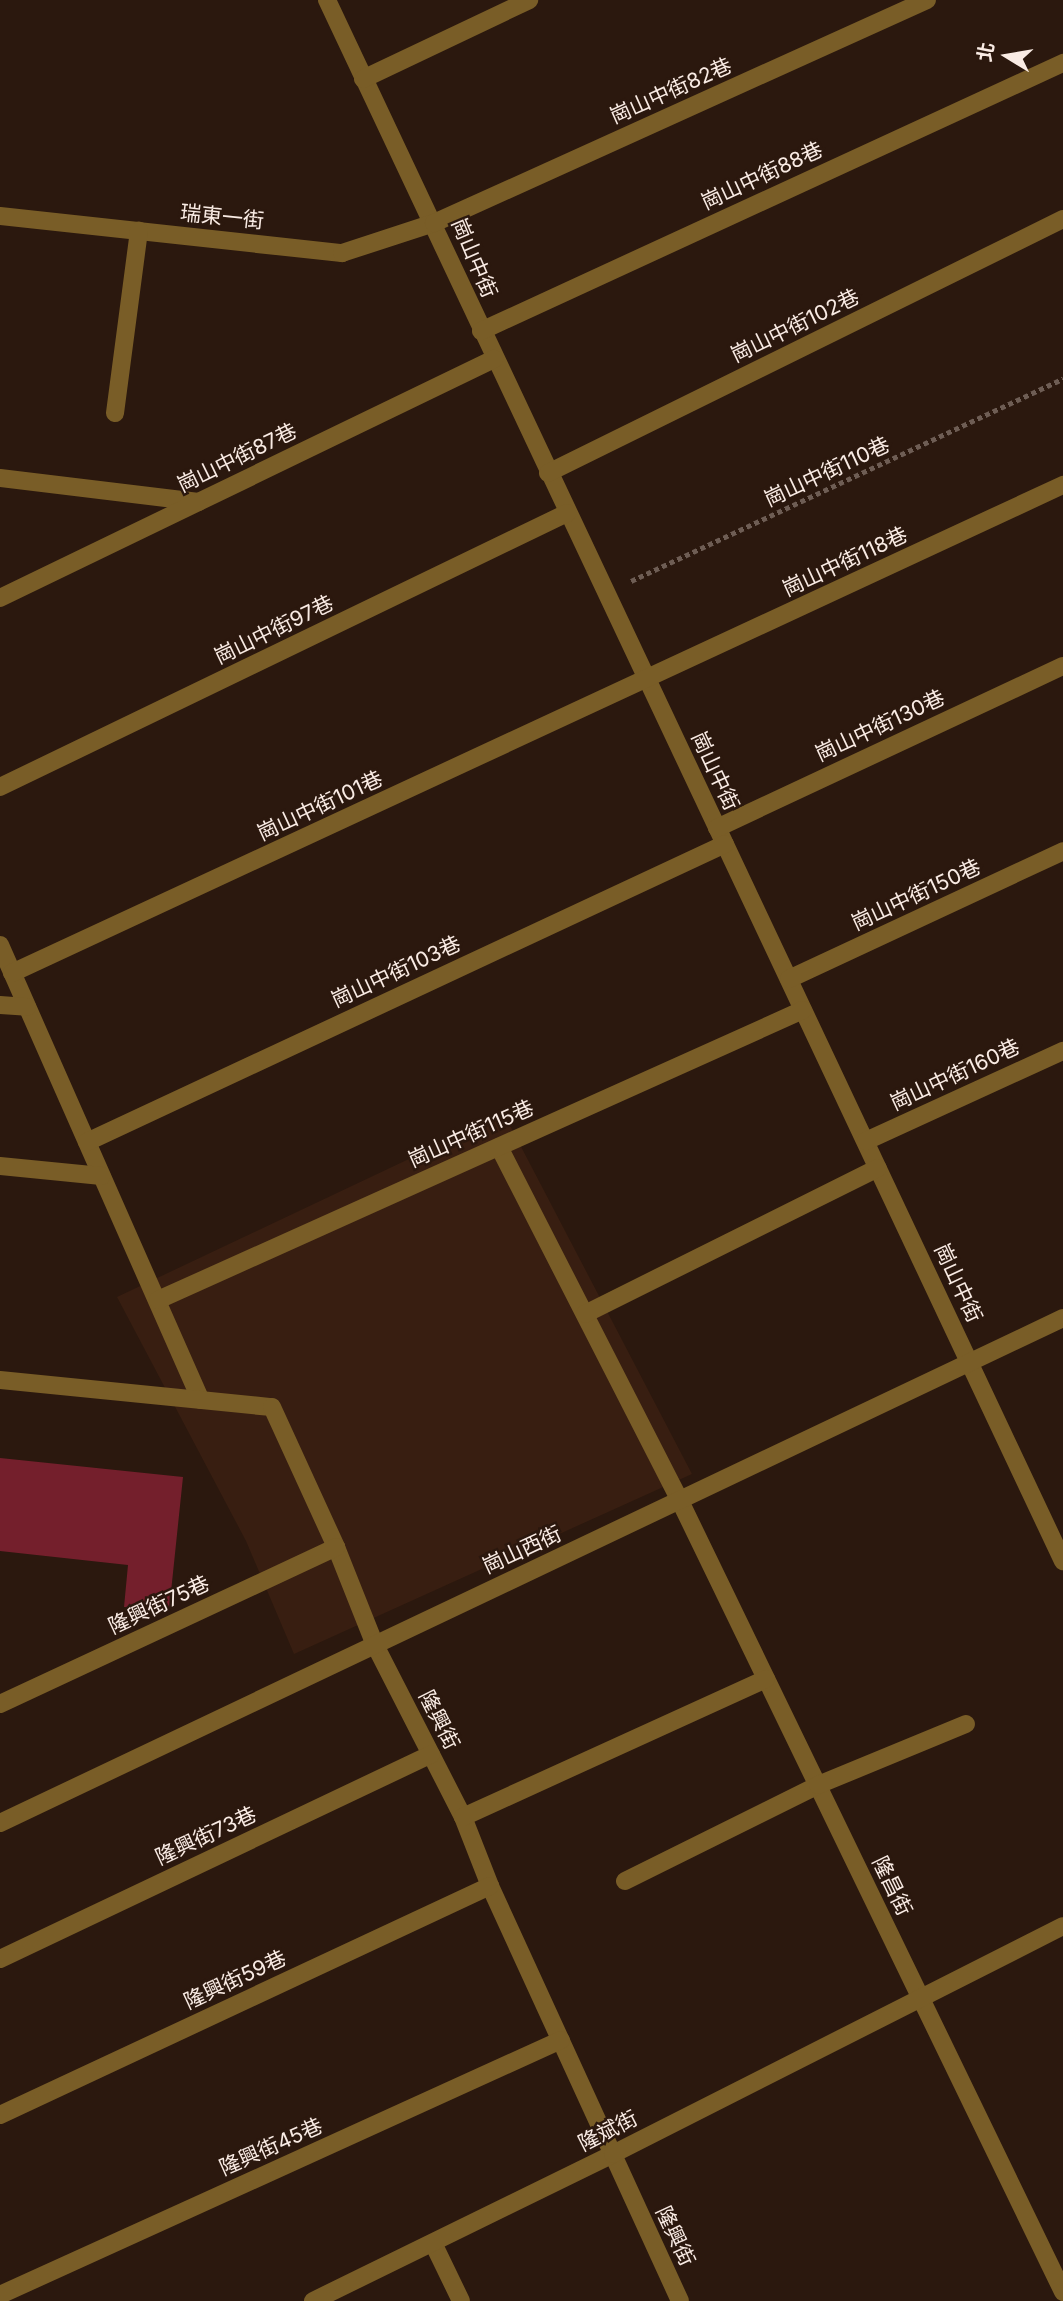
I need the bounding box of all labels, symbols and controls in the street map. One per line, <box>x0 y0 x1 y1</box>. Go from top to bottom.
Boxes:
north arrow <box>972 21 1042 91</box>
text: 北 <box>973 40 999 63</box>
street label: 崗山中街82巷 <box>606 53 736 129</box>
street label: 崗山中街88巷 <box>697 137 827 215</box>
street label: 瑞東一街 <box>179 200 265 234</box>
street label: 崗山中街 <box>446 214 502 302</box>
street label: 崗山中街102巷 <box>727 284 863 368</box>
street label: 崗山中街87巷 <box>173 418 301 498</box>
street label: 崗山中街110巷 <box>760 432 894 512</box>
street label: 崗山中街118巷 <box>778 522 912 602</box>
street label: 崗山中街97巷 <box>210 590 338 670</box>
street label: 崗山中街130巷 <box>811 685 949 767</box>
street label: 崗山中街 <box>686 728 744 814</box>
street label: 崗山中街101巷 <box>253 766 387 846</box>
street label: 崗山中街150巷 <box>847 854 985 936</box>
street label: 崗山中街103巷 <box>327 931 465 1013</box>
street label: 崗山中街160巷 <box>886 1034 1024 1116</box>
street label: 崗山中街115巷 <box>404 1095 538 1173</box>
street label: 崗山中街 <box>929 1240 987 1326</box>
street label: 崗山西街 <box>479 1521 565 1579</box>
street label: 隆興街75巷 <box>105 1571 213 1639</box>
street label: 隆興街 <box>413 1686 465 1754</box>
street label: 隆興街73巷 <box>152 1802 260 1870</box>
street label: 隆昌街 <box>867 1852 917 1920</box>
street label: 隆興街59巷 <box>180 1945 290 2015</box>
street label: 隆斌街 <box>574 2105 642 2157</box>
street label: 隆興街45巷 <box>215 2113 327 2181</box>
street label: 隆興街 <box>650 2202 700 2270</box>

